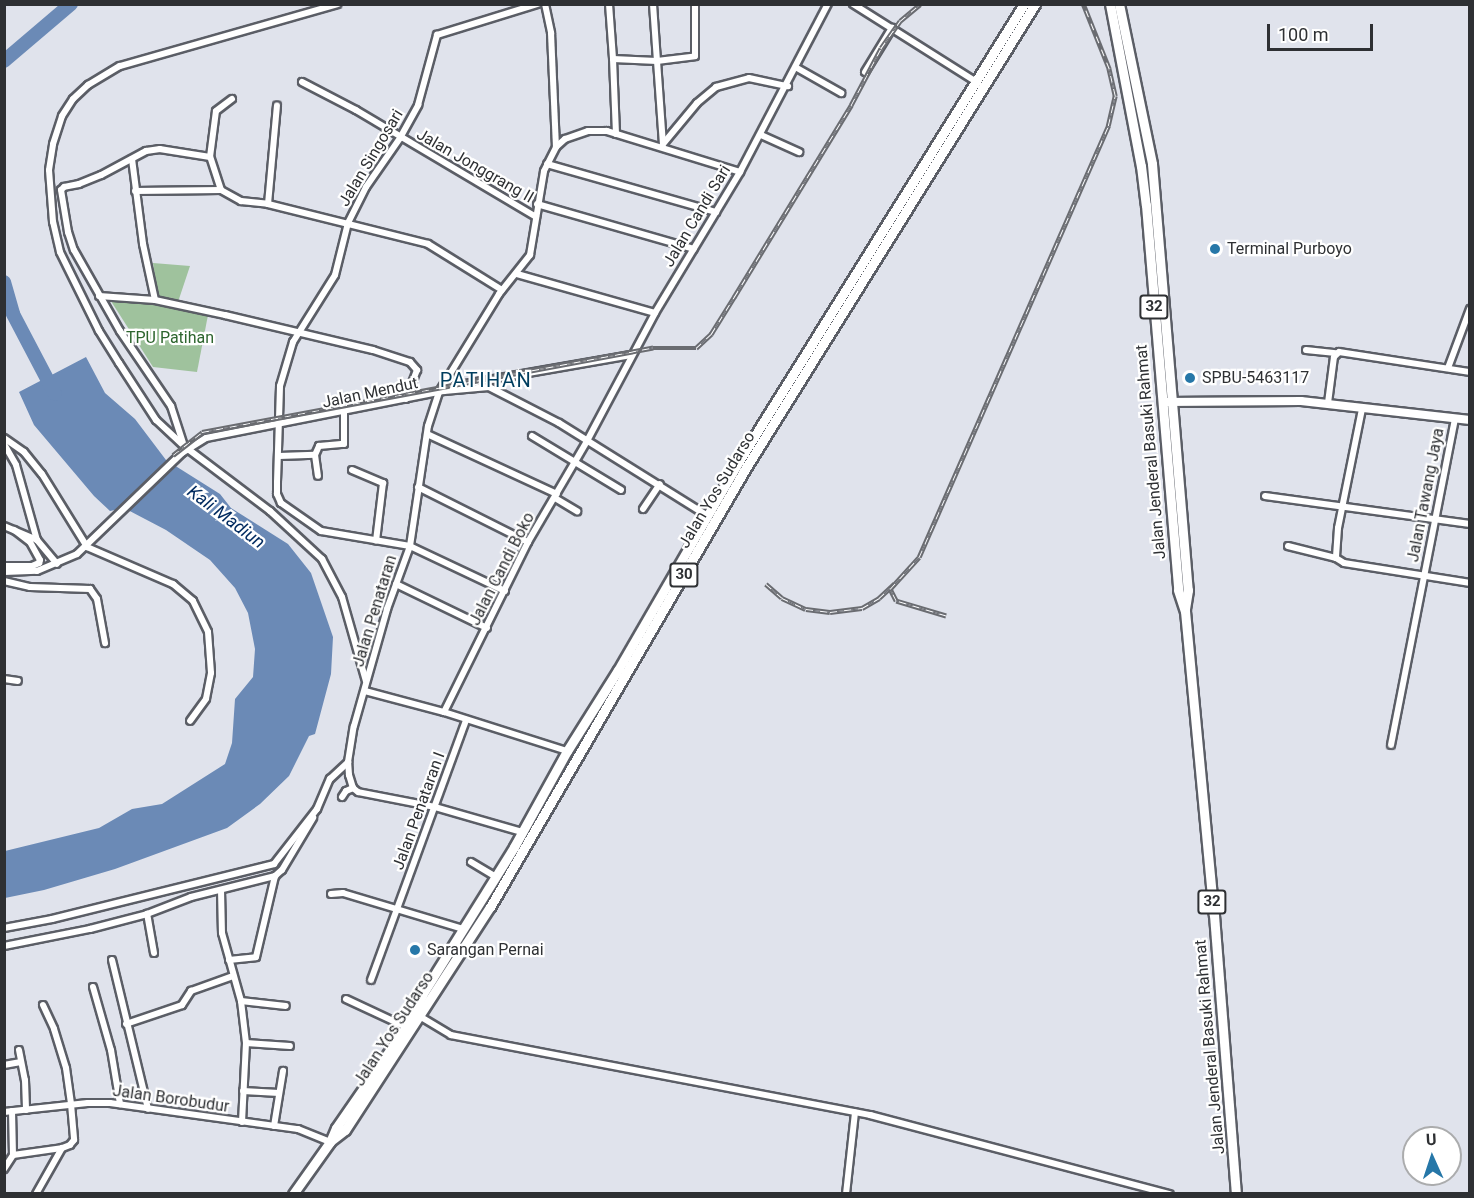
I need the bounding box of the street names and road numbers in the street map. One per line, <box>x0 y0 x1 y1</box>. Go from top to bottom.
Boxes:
street label: Jalan Singosari <box>335 106 407 210</box>
street label: Jalan Jonggrang II <box>413 125 537 207</box>
street label: Jalan Candi Sari <box>659 162 735 270</box>
road number: 32 <box>1139 295 1169 319</box>
street label: Jalan Jenderal Basuki Rahmat <box>1132 344 1170 560</box>
street label: Jalan Mendut <box>320 373 420 413</box>
street label: Jalan Tawang Jaya <box>1404 426 1448 564</box>
street label: Jalan Yos Sudarso <box>675 428 759 552</box>
street label: Jalan Candi Boko <box>465 509 539 629</box>
street label: Jalan Penataran <box>349 553 401 669</box>
road number: 30 <box>669 563 699 587</box>
street label: Jalan Penataran I <box>389 750 449 872</box>
road number: 32 <box>1197 890 1227 914</box>
street label: Jalan Jenderal Basuki Rahmat <box>1191 939 1229 1155</box>
street label: Jalan Yos Sudarso <box>350 968 438 1090</box>
street label: Jalan Borobudur <box>111 1081 231 1117</box>

